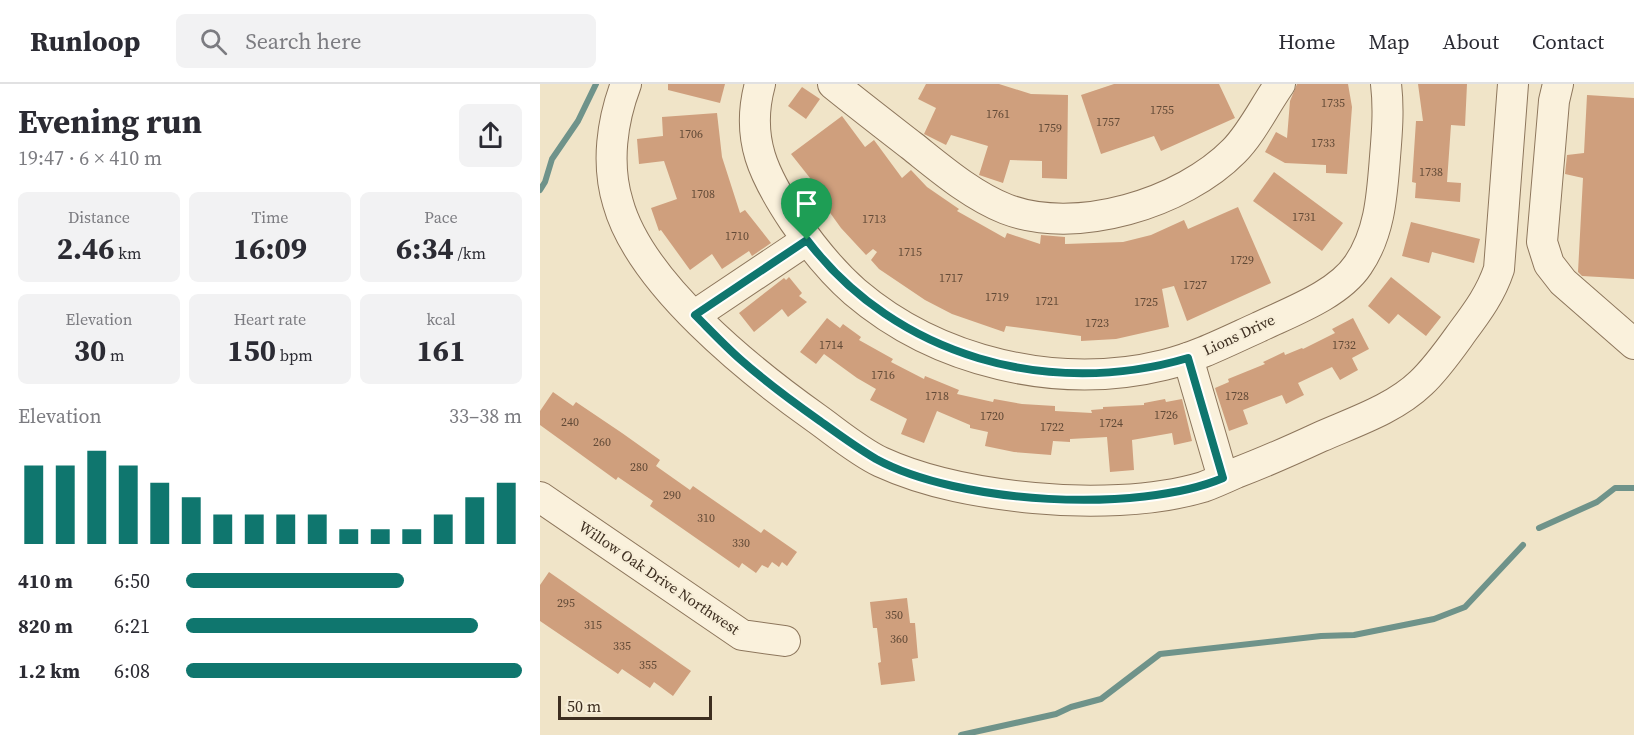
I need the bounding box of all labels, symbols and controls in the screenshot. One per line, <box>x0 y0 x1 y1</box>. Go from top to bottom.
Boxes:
search box <box>176 14 596 68</box>
text: Runloop <box>30 22 140 60</box>
icon: search <box>197 25 230 58</box>
text: Search here <box>245 26 361 56</box>
text: Home <box>1278 27 1336 56</box>
text: Map <box>1369 27 1410 56</box>
text: About <box>1443 27 1499 56</box>
text: Contact <box>1532 27 1604 56</box>
house number: 1735 <box>1321 95 1345 111</box>
text: Evening run <box>18 99 202 144</box>
house number: 1755 <box>1150 102 1174 118</box>
button: share <box>459 104 522 167</box>
house number: 1761 <box>986 106 1010 122</box>
house number: 1757 <box>1096 114 1120 130</box>
house number: 1759 <box>1038 120 1062 136</box>
house number: 1706 <box>679 126 703 142</box>
house number: 1733 <box>1311 135 1335 151</box>
text: 19:47 · 6 × 410 m <box>18 144 162 172</box>
house number: 1738 <box>1419 164 1443 180</box>
pin <box>781 178 832 240</box>
house number: 1708 <box>691 186 715 202</box>
icon: arrive <box>790 187 823 220</box>
text: Distance <box>68 206 130 228</box>
text: Time <box>251 206 289 228</box>
text: Pace <box>424 206 458 228</box>
house number: 1731 <box>1292 209 1316 225</box>
house number: 1713 <box>862 211 886 227</box>
text: 2.46 <box>57 228 114 269</box>
text: 16:09 <box>233 228 307 269</box>
text: 6:34 <box>396 228 454 269</box>
house number: 1710 <box>725 228 749 244</box>
text: km <box>114 242 141 264</box>
text: /km <box>454 242 486 264</box>
house number: 1715 <box>898 244 922 260</box>
house number: 1729 <box>1230 252 1254 268</box>
house number: 1717 <box>939 270 963 286</box>
house number: 1727 <box>1183 277 1207 293</box>
house number: 1719 <box>985 289 1009 305</box>
house number: 1721 <box>1035 293 1059 309</box>
house number: 1725 <box>1134 294 1158 310</box>
text: Elevation <box>66 308 132 330</box>
text: Heart rate <box>234 308 306 330</box>
text: kcal <box>426 308 456 330</box>
street label: Lions Drive <box>1200 309 1278 360</box>
house number: 1723 <box>1085 315 1109 331</box>
text: 30 <box>74 330 106 371</box>
text: 150 <box>227 330 276 371</box>
text: 161 <box>417 330 465 371</box>
house number: 1714 <box>819 337 843 353</box>
house number: 1732 <box>1332 337 1356 353</box>
text: m <box>106 344 124 366</box>
text: bpm <box>276 344 313 366</box>
house number: 1716 <box>871 367 895 383</box>
house number: 1718 <box>925 388 949 404</box>
house number: 1728 <box>1225 388 1249 404</box>
text: Elevation <box>18 402 102 430</box>
text: 33–38 m <box>449 402 522 430</box>
house number: 1726 <box>1154 407 1178 423</box>
house number: 1720 <box>980 408 1004 424</box>
house number: 240 <box>561 414 579 430</box>
house number: 1724 <box>1099 415 1123 431</box>
house number: 1722 <box>1040 419 1064 435</box>
house number: 260 <box>593 434 611 450</box>
house number: 280 <box>630 459 648 475</box>
house number: 290 <box>663 487 681 503</box>
house number: 310 <box>697 510 715 526</box>
street label: Willow Oak Drive Northwest <box>575 516 744 639</box>
house number: 330 <box>732 535 750 551</box>
text: 410 m <box>18 567 73 595</box>
text: 6:50 <box>114 567 150 595</box>
house number: 295 <box>557 595 575 611</box>
house number: 350 <box>885 607 903 623</box>
text: 820 m <box>18 612 73 640</box>
text: 6:21 <box>114 612 150 640</box>
house number: 315 <box>584 617 602 633</box>
house number: 360 <box>890 631 908 647</box>
house number: 335 <box>613 638 631 654</box>
text: 1.2 km <box>18 657 80 685</box>
text: 6:08 <box>114 657 150 685</box>
house number: 355 <box>639 657 657 673</box>
scale bar <box>558 693 712 720</box>
text: 50 m <box>567 695 601 717</box>

